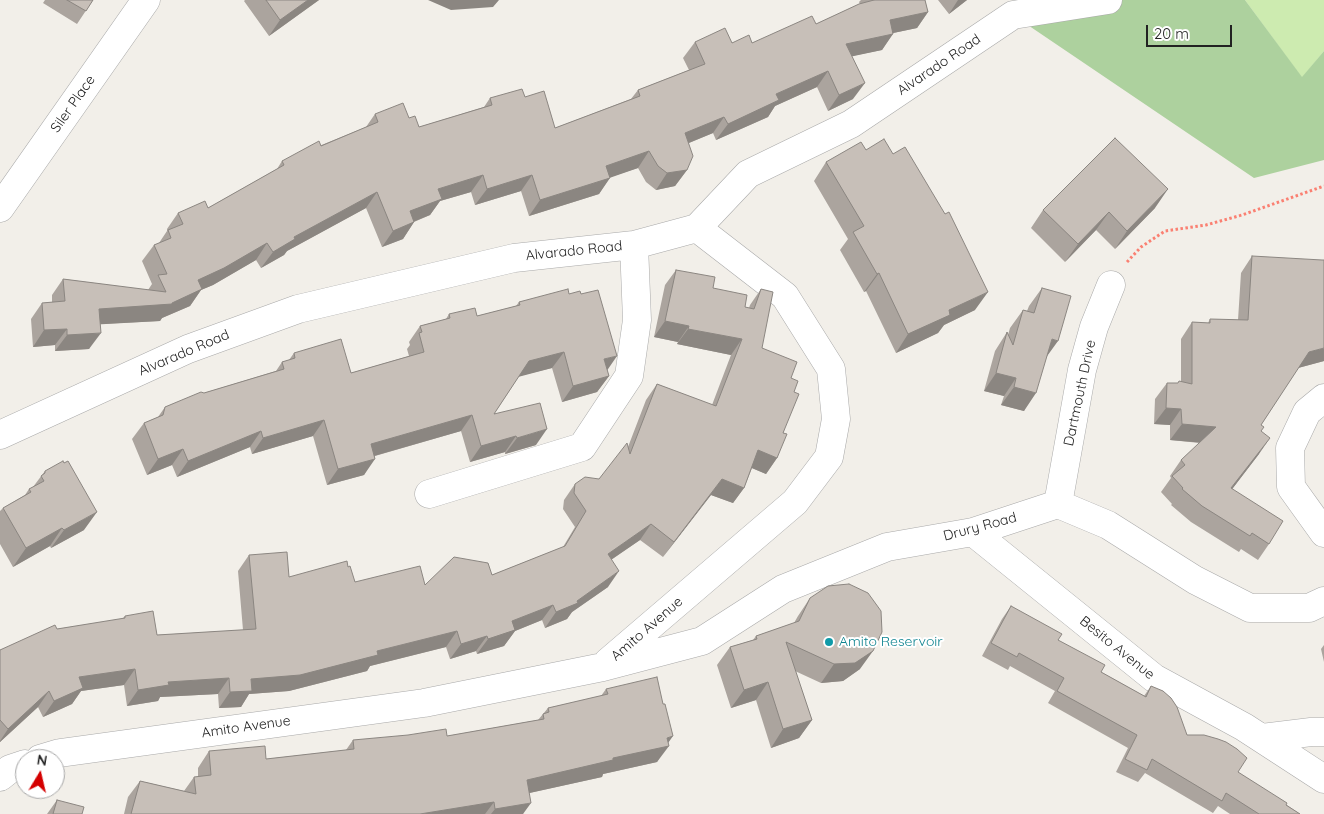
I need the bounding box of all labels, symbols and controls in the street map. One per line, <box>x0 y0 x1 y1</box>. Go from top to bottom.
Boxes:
scale bar <box>1149 15 1235 47</box>
text: 20 m <box>1154 24 1189 43</box>
street label: Alvarado Road <box>894 31 984 99</box>
street label: Siler Place <box>47 72 99 136</box>
street label: Alvarado Road <box>525 238 623 264</box>
street label: Alvarado Road <box>136 326 232 380</box>
street label: Dartmouth Drive <box>1061 338 1099 448</box>
street label: Drury Road <box>941 509 1019 545</box>
street label: Amito Avenue <box>608 593 686 665</box>
street label: Besito Avenue <box>1076 613 1158 683</box>
place label: Amito Reservoir <box>839 634 943 650</box>
marker: Amito Reservoir <box>823 636 835 648</box>
street label: Amito Avenue <box>200 712 292 742</box>
north arrow <box>15 749 65 799</box>
text: N <box>36 750 49 770</box>

